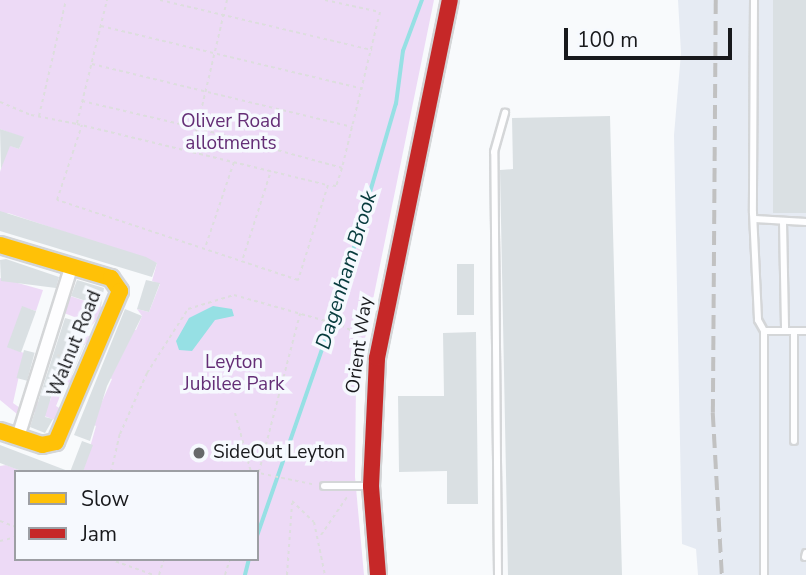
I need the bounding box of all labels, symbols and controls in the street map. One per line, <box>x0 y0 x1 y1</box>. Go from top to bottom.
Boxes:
scale bar <box>568 14 736 58</box>
text: 100 m <box>577 26 638 54</box>
park label: Oliver Road allotments <box>181 111 281 155</box>
water label: Dagenham Brook <box>310 188 382 352</box>
street label: Walnut Road <box>43 287 107 401</box>
street label: Orient Way <box>342 295 378 395</box>
park label: Leyton Jubilee Park <box>184 352 284 396</box>
place label: SideOut Leyton <box>213 442 345 464</box>
marker: SideOut Leyton <box>191 445 207 461</box>
legend <box>14 470 259 561</box>
text: Slow <box>81 485 129 513</box>
text: Jam <box>81 520 117 548</box>

